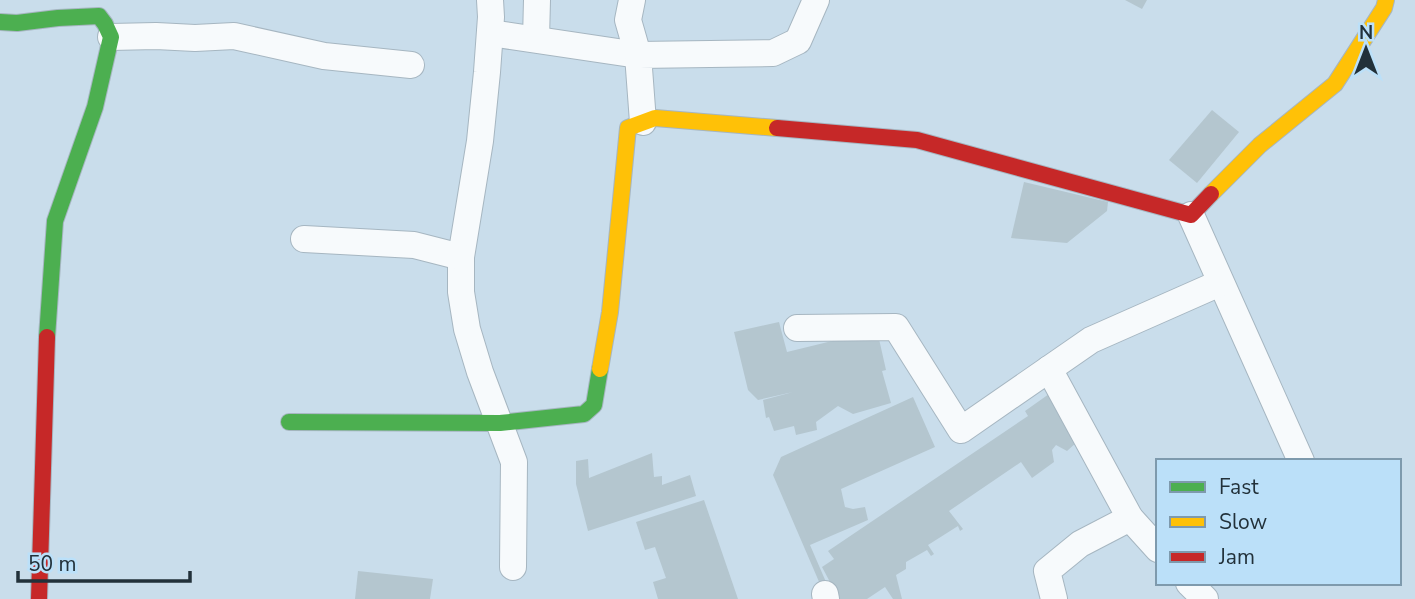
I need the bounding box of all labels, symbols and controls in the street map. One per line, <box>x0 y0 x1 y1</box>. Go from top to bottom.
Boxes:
north arrow <box>1331 14 1401 84</box>
text: N <box>1359 20 1373 46</box>
legend <box>1156 459 1401 585</box>
text: Fast <box>1219 473 1259 501</box>
text: Slow <box>1219 508 1268 536</box>
scale bar <box>18 540 189 584</box>
text: Jam <box>1218 543 1255 571</box>
text: 50 m <box>28 550 77 578</box>

